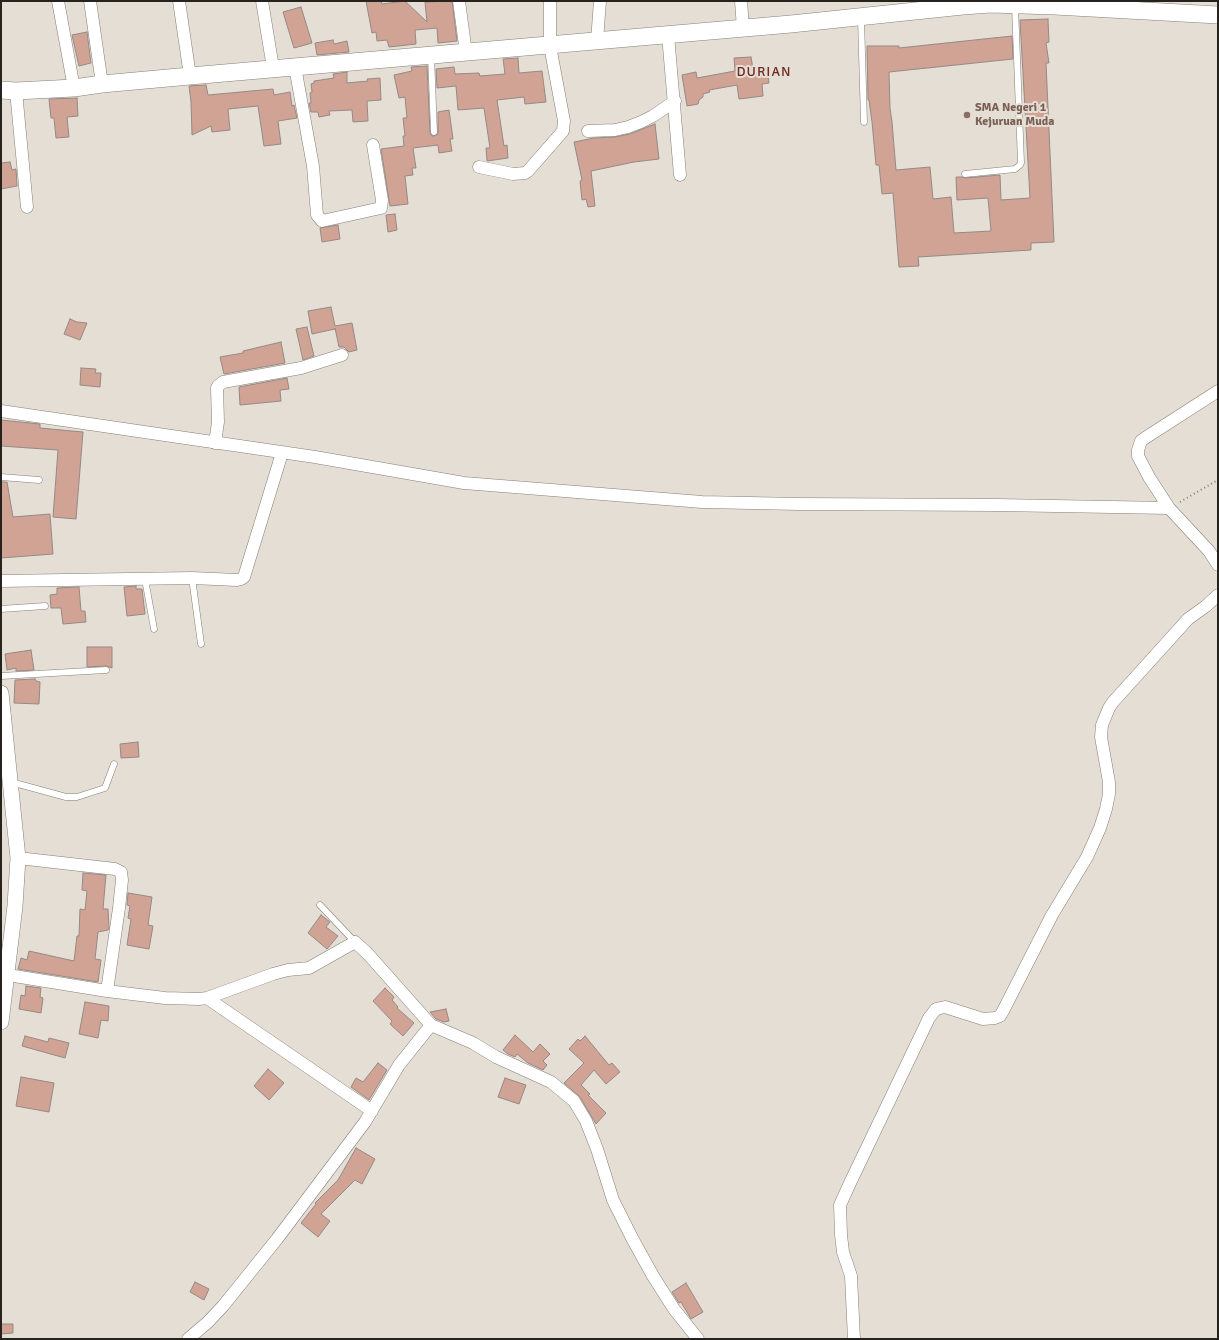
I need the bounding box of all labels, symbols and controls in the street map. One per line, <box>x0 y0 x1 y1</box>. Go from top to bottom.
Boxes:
district label: DURIAN <box>736 64 792 80</box>
place label: SMA Negeri 1 Kejuruan Muda <box>975 101 1054 129</box>
marker: SMA Negeri 1 Kejuruan Muda <box>962 110 972 120</box>

